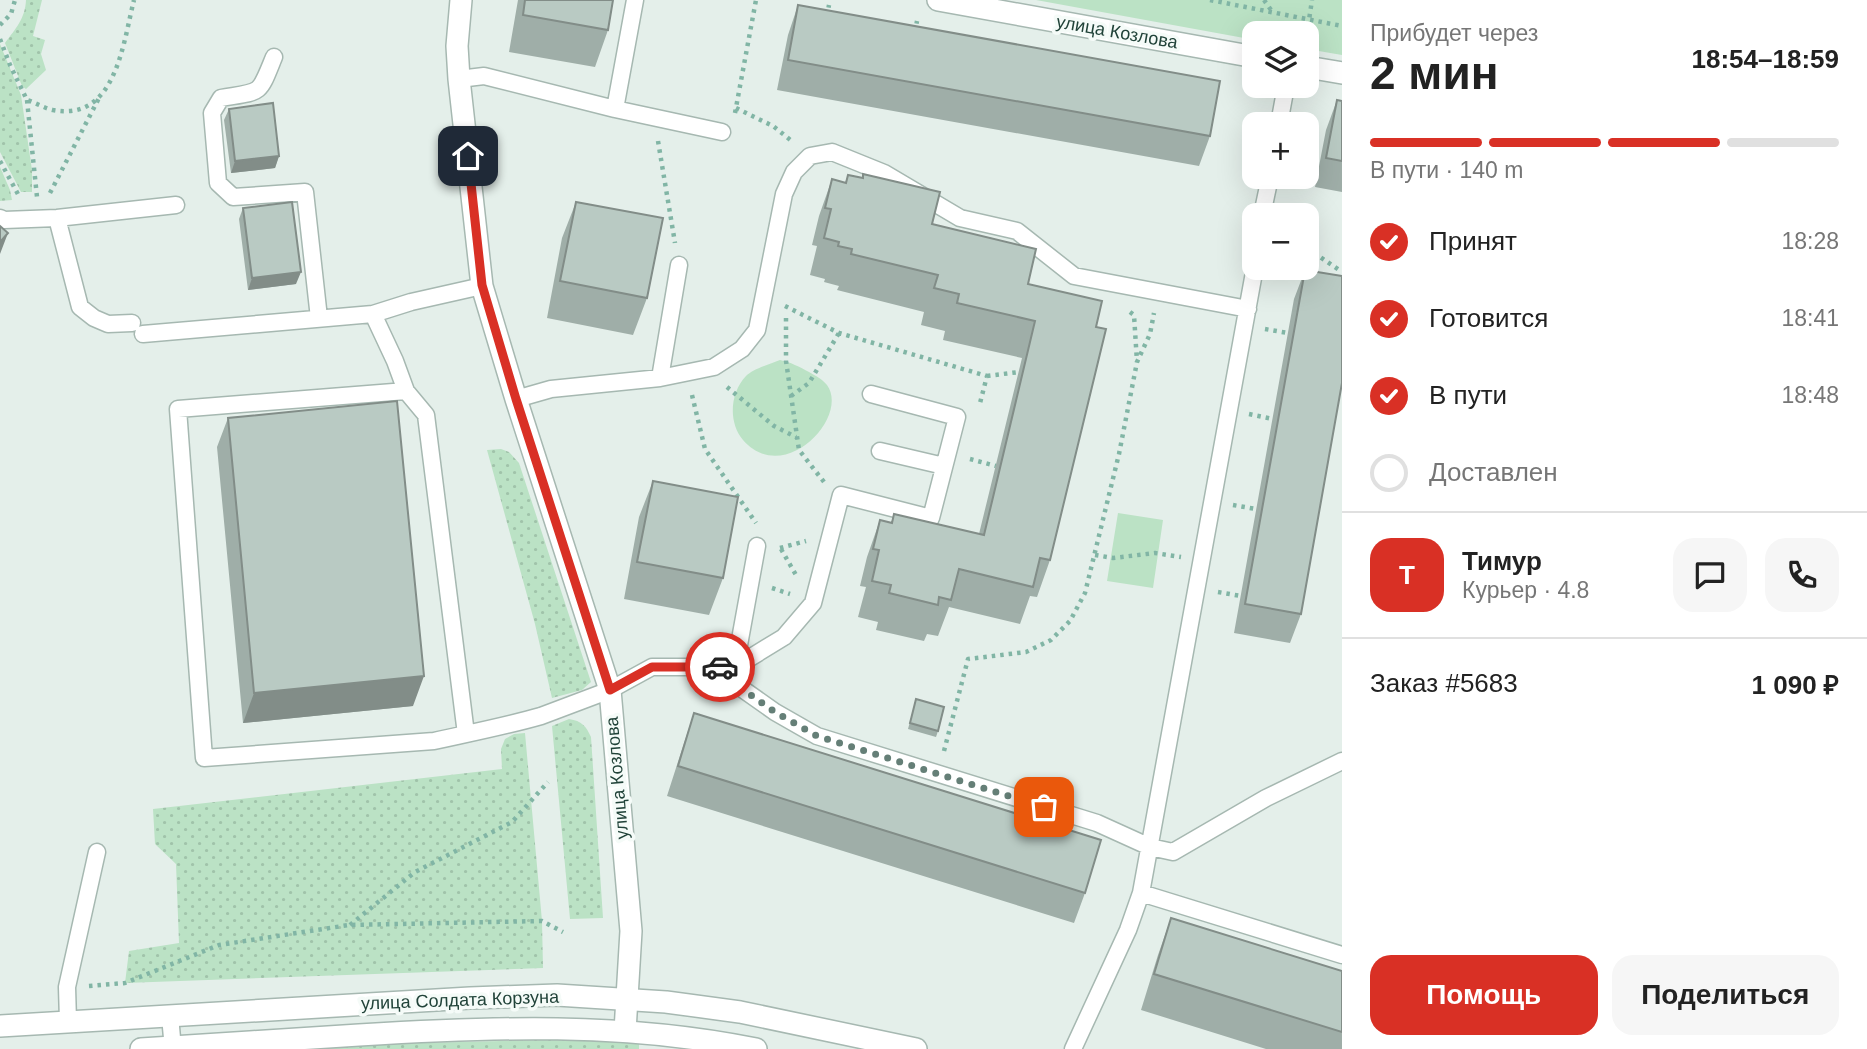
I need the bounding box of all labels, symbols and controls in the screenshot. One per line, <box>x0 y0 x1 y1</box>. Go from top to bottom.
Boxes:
street label: улица Козлова <box>1055 11 1180 53</box>
text: Прибудет через <box>1370 20 1538 46</box>
map controls <box>1242 21 1319 280</box>
button: layers <box>1242 21 1319 98</box>
text: 18:54–18:59 <box>1692 44 1839 74</box>
text: 2 мин <box>1370 47 1498 99</box>
button: + <box>1242 112 1319 189</box>
pin <box>438 126 498 186</box>
icon: home <box>449 137 487 175</box>
text: В пути · 140 m <box>1370 157 1523 183</box>
button: − <box>1242 203 1319 280</box>
icon: check <box>1370 223 1408 261</box>
text: Принят <box>1429 226 1517 256</box>
text: 18:28 <box>1781 228 1839 254</box>
icon: check <box>1370 300 1408 338</box>
text: Готовится <box>1429 303 1548 333</box>
text: 18:41 <box>1781 305 1839 331</box>
icon: check <box>1370 377 1408 415</box>
text: В пути <box>1429 380 1507 410</box>
text: 18:48 <box>1781 382 1839 408</box>
text: Доставлен <box>1429 457 1558 487</box>
button: chat <box>1673 538 1747 612</box>
button: phone <box>1765 538 1839 612</box>
text: Тимур <box>1462 546 1542 576</box>
text: Т <box>1399 560 1415 590</box>
text: Курьер · 4.8 <box>1462 577 1589 603</box>
courier <box>685 632 755 702</box>
icon: car <box>701 648 739 686</box>
text: Заказ #5683 <box>1370 668 1518 698</box>
text: 1 090 ₽ <box>1752 670 1839 700</box>
street label: улица Козлова <box>602 715 632 840</box>
pin <box>1014 777 1074 837</box>
icon: bag <box>1025 788 1063 826</box>
button: Помощь <box>1370 955 1598 1035</box>
button: Поделиться <box>1612 955 1839 1035</box>
street label: улица Солдата Корзуна <box>361 987 560 1013</box>

